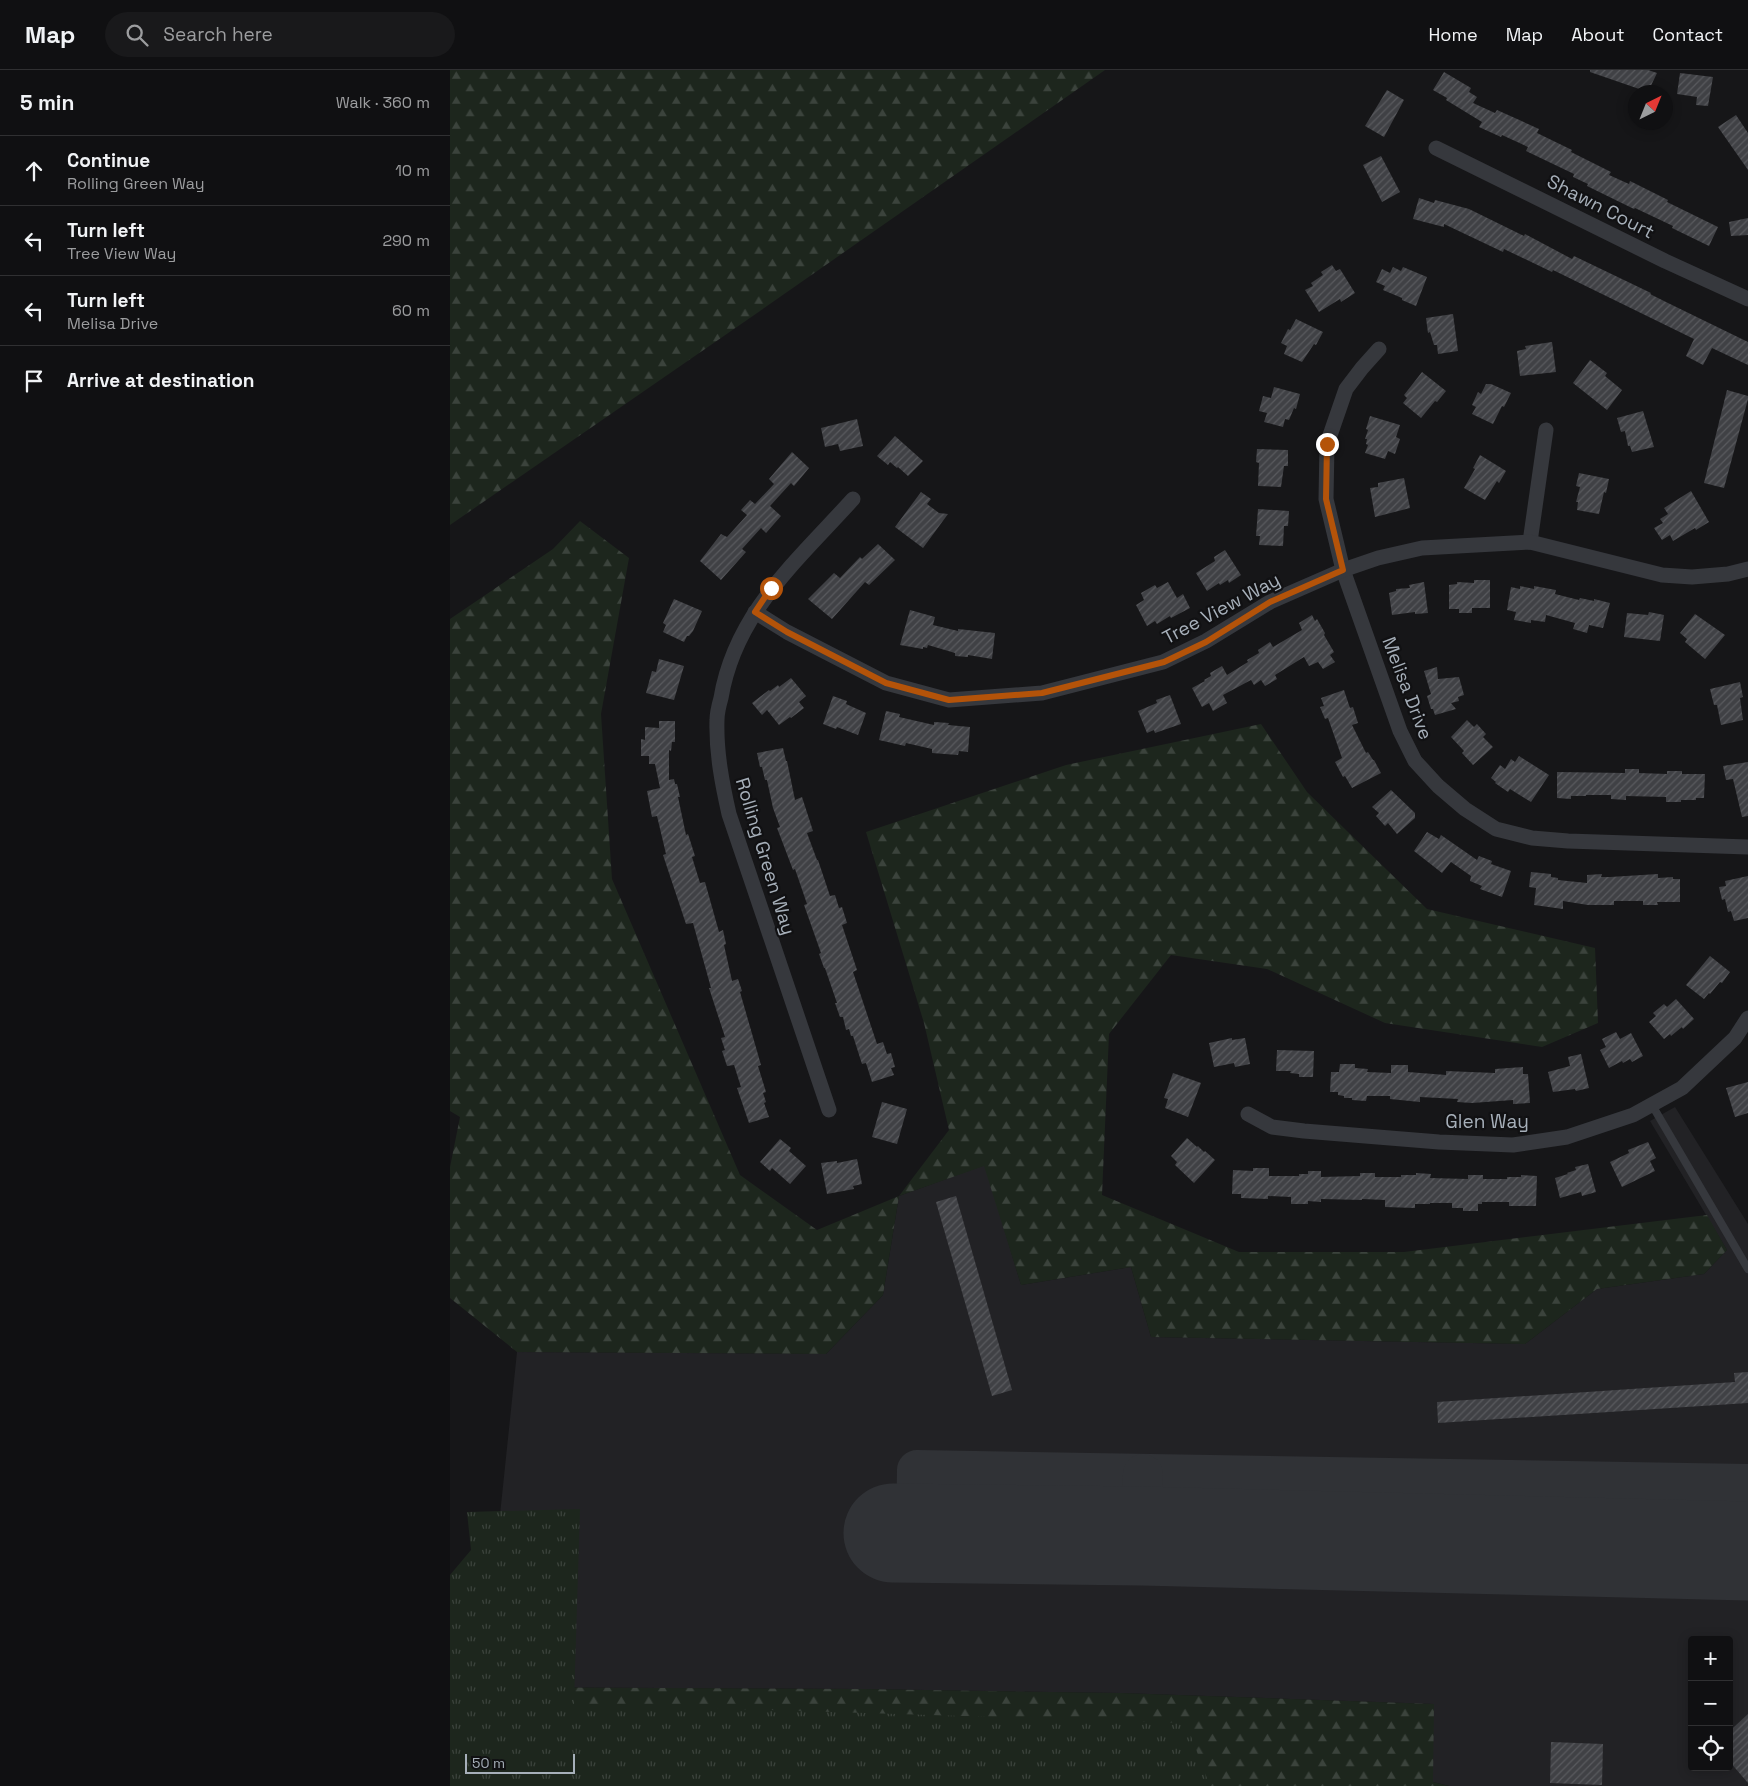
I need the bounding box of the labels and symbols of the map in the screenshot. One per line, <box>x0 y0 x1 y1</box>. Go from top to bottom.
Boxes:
north arrow <box>1628 85 1673 130</box>
street label: Shawn Court <box>1543 169 1659 244</box>
route end <box>1316 433 1339 456</box>
street label: Tree View Way <box>1158 567 1284 650</box>
route start <box>760 577 783 600</box>
street label: Melisa Drive <box>1376 633 1439 743</box>
street label: Rolling Green Way <box>730 774 801 938</box>
street label: Glen Way <box>1445 1109 1529 1134</box>
scale bar <box>465 1751 575 1774</box>

